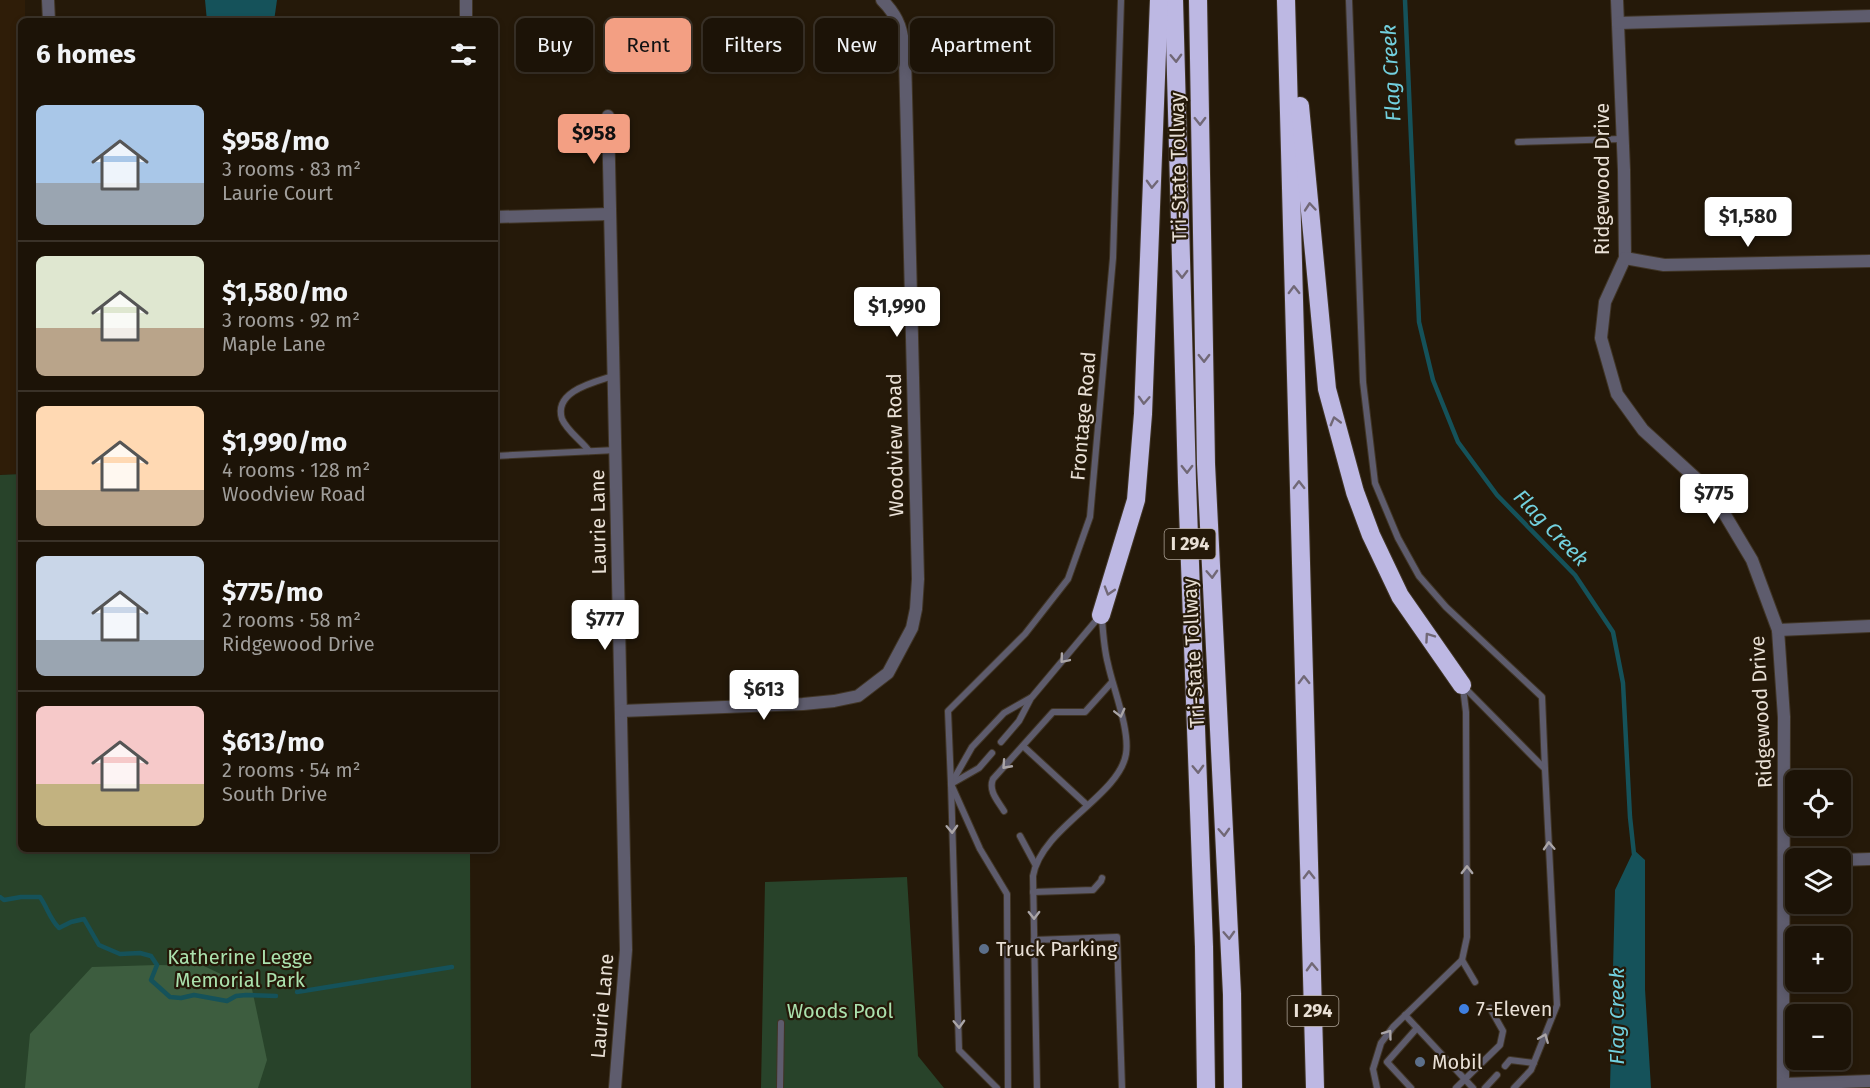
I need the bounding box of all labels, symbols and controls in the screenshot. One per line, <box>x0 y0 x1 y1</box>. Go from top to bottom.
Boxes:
chip: Buy <box>516 18 593 72</box>
chip: Rent <box>605 18 691 72</box>
chip: Filters <box>703 18 803 72</box>
chip: New <box>815 18 898 72</box>
chip: Apartment <box>910 18 1053 72</box>
water label: Flag Creek <box>1375 24 1407 122</box>
icon: filters <box>447 38 480 71</box>
text: 6 homes <box>36 39 136 70</box>
one-way arrow <box>1170 54 1183 63</box>
street label: Tri-State Tollway <box>1165 92 1191 242</box>
street label: Ridgewood Drive <box>1590 103 1614 255</box>
pin: $958 <box>558 114 630 165</box>
one-way arrow <box>1194 117 1206 126</box>
text: $958 <box>572 121 616 145</box>
text: $958/mo <box>222 126 329 157</box>
icon: home <box>84 129 156 201</box>
text: 3 rooms · 83 m² <box>222 157 361 181</box>
one-way arrow <box>1146 180 1158 189</box>
text: Laurie Court <box>222 181 333 205</box>
pin: $1,580 <box>1699 197 1797 248</box>
one-way arrow <box>1304 202 1317 212</box>
text: $1,580 <box>1719 204 1777 228</box>
one-way arrow <box>1176 270 1188 279</box>
text: $1,580/mo <box>222 277 348 308</box>
icon: home <box>84 280 156 352</box>
one-way arrow <box>1288 286 1300 295</box>
pin: $1,990 <box>848 287 946 338</box>
text: $1,990 <box>868 294 926 318</box>
text: 3 rooms · 92 m² <box>222 308 360 332</box>
text: Maple Lane <box>222 332 326 356</box>
street label: Frontage Road <box>1065 350 1101 482</box>
one-way arrow <box>1198 354 1211 363</box>
street label: Woodview Road <box>882 373 908 517</box>
one-way arrow <box>1137 396 1150 405</box>
one-way arrow <box>1330 416 1343 426</box>
text: $1,990/mo <box>222 427 347 458</box>
icon: home <box>84 430 156 502</box>
text: 4 rooms · 128 m² <box>222 458 370 482</box>
one-way arrow <box>1181 465 1193 474</box>
street label: Laurie Lane <box>585 469 611 575</box>
pin: $775 <box>1678 474 1750 525</box>
one-way arrow <box>1293 481 1305 490</box>
text: $775 <box>1694 481 1734 505</box>
text: Woodview Road <box>222 482 366 506</box>
water label: Flag Creek <box>1508 484 1594 572</box>
road number: I 294 <box>1164 529 1216 559</box>
one-way arrow <box>1205 570 1218 579</box>
text: $775/mo <box>222 577 323 608</box>
street label: Tri-State Tollway <box>1177 578 1209 728</box>
icon: home <box>84 580 156 652</box>
one-way arrow <box>1104 585 1116 596</box>
pin: $777 <box>569 600 641 651</box>
text: $777 <box>586 607 624 631</box>
text: 2 rooms · 58 m² <box>222 608 361 632</box>
text: Ridgewood Drive <box>222 632 375 656</box>
one-way arrow <box>1425 632 1436 643</box>
street label: Ridgewood Drive <box>1745 635 1777 789</box>
one-way arrow <box>1060 652 1071 663</box>
pin: $613 <box>728 670 800 721</box>
one-way arrow <box>1298 676 1310 685</box>
text: $613 <box>744 677 784 701</box>
one-way arrow <box>1113 708 1126 718</box>
text: $613/mo <box>222 727 324 758</box>
icon: home <box>84 730 156 802</box>
text: 2 rooms · 54 m² <box>222 758 361 782</box>
one-way arrow <box>1002 758 1013 769</box>
one-way arrow <box>1192 765 1205 774</box>
map controls <box>1785 770 1851 1070</box>
button: locate <box>1785 770 1851 836</box>
text: South Drive <box>222 782 327 806</box>
one-way arrow <box>946 825 959 834</box>
one-way arrow <box>1218 827 1231 836</box>
one-way arrow <box>1543 842 1556 851</box>
button: layers <box>1785 848 1851 914</box>
one-way arrow <box>1461 866 1473 875</box>
one-way arrow <box>1303 871 1315 880</box>
one-way arrow <box>1028 911 1040 920</box>
button: + <box>1785 926 1851 992</box>
one-way arrow <box>1223 930 1236 939</box>
place label: Truck Parking <box>996 937 1118 961</box>
marker: Truck Parking <box>977 942 991 956</box>
park label: Katherine Legge Memorial Park <box>167 945 313 992</box>
street label: Laurie Lane <box>585 953 619 1059</box>
one-way arrow <box>1305 962 1318 971</box>
water label: Flag Creek <box>1604 967 1630 1065</box>
road number: I 294 <box>1288 996 1338 1026</box>
place label: 7-Eleven <box>1476 997 1552 1021</box>
park label: Woods Pool <box>787 999 893 1023</box>
marker: 7-Eleven <box>1457 1002 1471 1016</box>
button: − <box>1785 1004 1851 1070</box>
one-way arrow <box>952 1020 965 1029</box>
one-way arrow <box>1381 1029 1392 1040</box>
one-way arrow <box>1537 1034 1549 1045</box>
place label: Mobil <box>1432 1050 1483 1074</box>
marker: Mobil <box>1413 1055 1427 1069</box>

